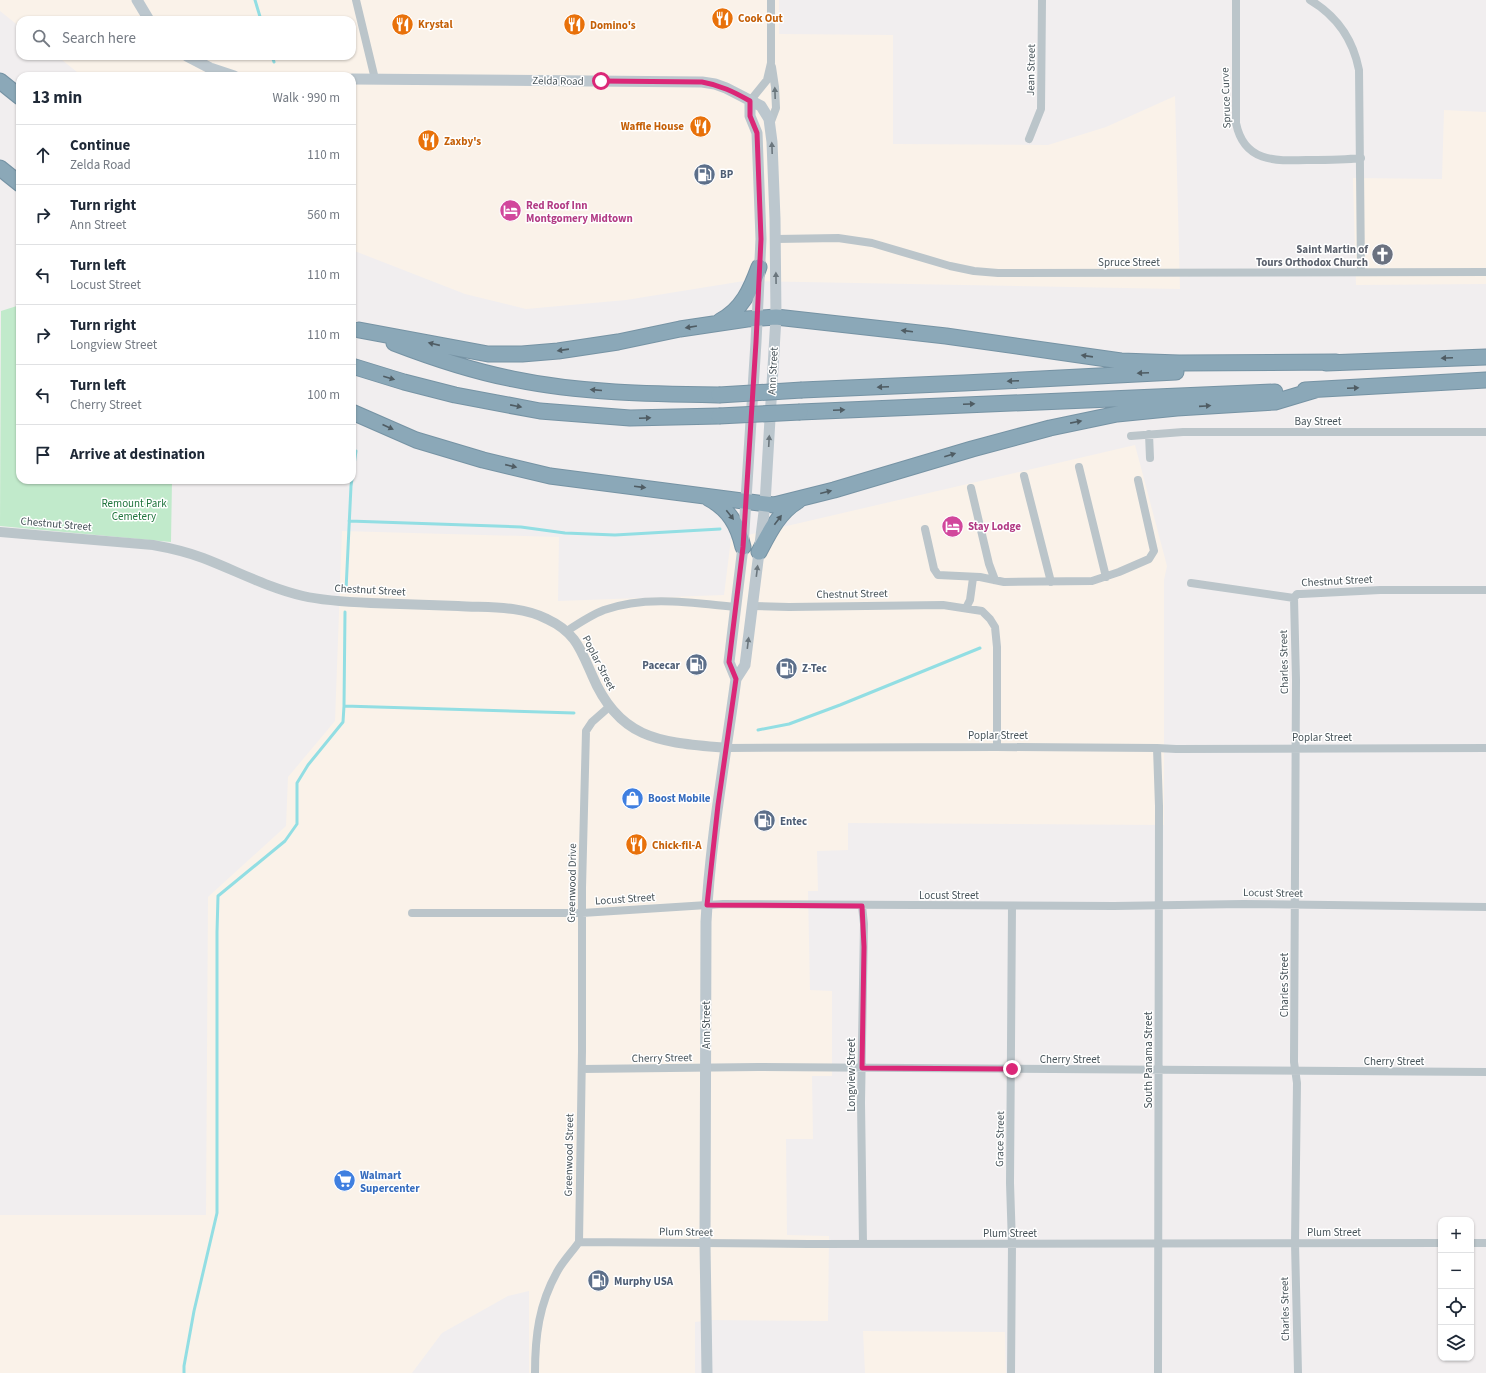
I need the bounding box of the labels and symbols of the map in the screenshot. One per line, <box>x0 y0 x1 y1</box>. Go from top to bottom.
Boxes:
restaurant icon: Cook Out <box>710 5 736 31</box>
restaurant icon: Krystal <box>389 11 415 37</box>
place label: Cook Out <box>738 11 784 26</box>
restaurant icon: Domino's <box>561 12 587 38</box>
place label: Krystal <box>418 17 453 32</box>
place label: Domino's <box>590 18 636 33</box>
street label: Jean Street <box>1023 44 1039 96</box>
street label: Spruce Curve <box>1217 67 1235 129</box>
route start <box>592 72 610 90</box>
street label: Zelda Road <box>532 73 584 89</box>
one-way arrow <box>772 86 778 99</box>
restaurant icon: Waffle House <box>687 113 713 139</box>
place label: Waffle House <box>621 119 684 134</box>
restaurant icon: Zaxby's <box>415 128 441 154</box>
place label: Zaxby's <box>444 134 481 149</box>
one-way arrow <box>769 141 775 154</box>
fuel station icon: BP <box>692 161 718 187</box>
place label: BP <box>720 167 734 182</box>
hotel icon: Red Roof Inn Montgomery Midtown <box>498 198 524 224</box>
place label: Red Roof Inn Montgomery Midtown <box>526 198 633 226</box>
place label: Saint Martin of Tours Orthodox Church <box>1256 242 1369 270</box>
church icon: Saint Martin of Tours Orthodox Church <box>1370 242 1396 268</box>
street label: Spruce Street <box>1098 255 1160 270</box>
one-way arrow <box>773 271 779 284</box>
one-way arrow <box>685 324 697 330</box>
one-way arrow <box>901 328 913 335</box>
one-way arrow <box>428 341 440 347</box>
street label: Ann Street <box>764 346 782 395</box>
one-way arrow <box>557 347 569 353</box>
one-way arrow <box>1081 353 1093 359</box>
one-way arrow <box>1441 355 1453 362</box>
one-way arrow <box>1137 370 1149 377</box>
one-way arrow <box>384 375 396 381</box>
one-way arrow <box>1007 377 1019 384</box>
one-way arrow <box>877 383 889 390</box>
one-way arrow <box>1347 384 1359 391</box>
one-way arrow <box>590 386 602 393</box>
one-way arrow <box>963 401 975 408</box>
one-way arrow <box>510 403 522 409</box>
one-way arrow <box>1199 403 1211 410</box>
one-way arrow <box>833 407 846 413</box>
one-way arrow <box>639 414 651 421</box>
street label: Bay Street <box>1295 414 1342 429</box>
one-way arrow <box>1070 419 1082 425</box>
one-way arrow <box>382 424 393 430</box>
one-way arrow <box>766 435 773 447</box>
one-way arrow <box>945 452 957 458</box>
one-way arrow <box>505 464 518 470</box>
one-way arrow <box>634 484 646 490</box>
one-way arrow <box>820 489 832 495</box>
park label: Remount Park Cemetery <box>101 496 167 524</box>
one-way arrow <box>725 510 734 521</box>
street label: Chestnut Street <box>20 513 92 535</box>
hotel icon: Stay Lodge <box>939 513 965 539</box>
one-way arrow <box>774 515 782 526</box>
place label: Stay Lodge <box>968 519 1021 534</box>
one-way arrow <box>754 564 760 577</box>
street label: Chestnut Street <box>1301 572 1373 590</box>
street label: Chestnut Street <box>334 581 406 599</box>
street label: Chestnut Street <box>816 586 888 602</box>
street label: Charles Street <box>1276 629 1292 694</box>
street label: Poplar Street <box>579 633 619 693</box>
one-way arrow <box>744 637 751 649</box>
fuel station icon: Pacecar <box>683 652 709 678</box>
fuel station icon: Z-Tec <box>773 655 799 681</box>
place label: Pacecar <box>642 658 681 673</box>
place label: Z-Tec <box>802 661 827 676</box>
street label: Poplar Street <box>968 728 1028 743</box>
street label: Poplar Street <box>1292 730 1352 745</box>
shop icon: Boost Mobile <box>620 785 646 811</box>
place label: Boost Mobile <box>648 791 711 806</box>
fuel station icon: Entec <box>752 808 778 834</box>
place label: Entec <box>780 814 807 829</box>
restaurant icon: Chick-fil-A <box>624 832 650 858</box>
place label: Chick-fil-A <box>652 838 702 853</box>
street label: Greenwood Drive <box>564 843 580 923</box>
street label: Locust Street <box>1243 885 1303 901</box>
street label: Locust Street <box>919 888 979 903</box>
street label: Locust Street <box>595 889 656 909</box>
street label: Charles Street <box>1277 953 1292 1017</box>
street label: Ann Street <box>699 1001 714 1049</box>
street label: South Panama Street <box>1141 1011 1156 1109</box>
street label: Longview Street <box>844 1038 859 1112</box>
street label: Cherry Street <box>632 1050 693 1066</box>
street label: Cherry Street <box>1040 1052 1101 1067</box>
street label: Cherry Street <box>1364 1054 1425 1069</box>
route end <box>1003 1060 1021 1078</box>
street label: Grace Street <box>992 1111 1008 1167</box>
street label: Greenwood Street <box>561 1113 577 1197</box>
supermarket icon: Walmart Supercenter <box>331 1168 357 1194</box>
place label: Walmart Supercenter <box>360 1168 420 1196</box>
street label: Plum Street <box>659 1224 713 1240</box>
street label: Plum Street <box>1307 1225 1361 1240</box>
street label: Plum Street <box>983 1226 1037 1241</box>
fuel station icon: Murphy USA <box>585 1268 611 1294</box>
place label: Murphy USA <box>614 1274 674 1289</box>
street label: Charles Street <box>1277 1276 1293 1341</box>

